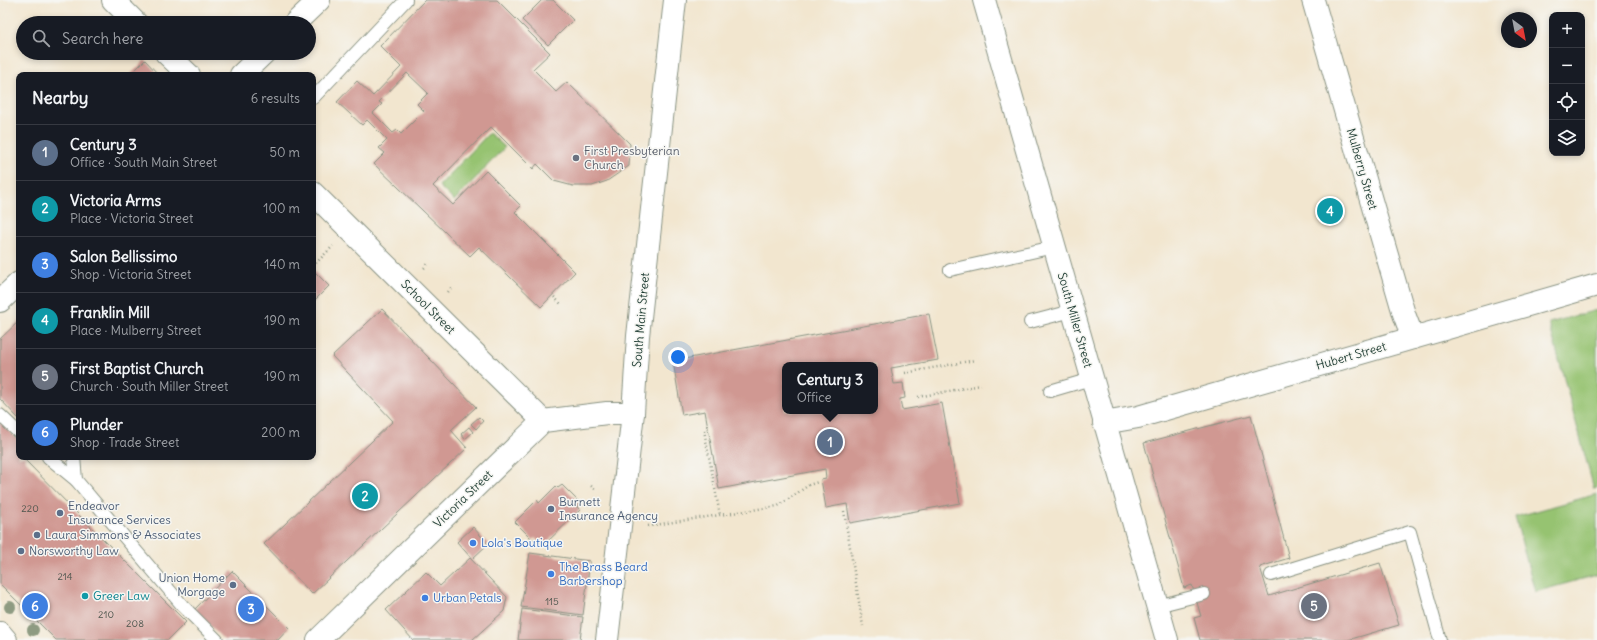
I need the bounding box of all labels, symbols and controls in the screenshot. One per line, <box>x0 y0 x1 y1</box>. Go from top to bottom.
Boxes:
north arrow <box>1501 12 1537 48</box>
map controls <box>1549 12 1585 156</box>
button: + <box>1549 12 1585 48</box>
search box <box>16 16 316 60</box>
icon: search <box>30 27 52 49</box>
text: Search here <box>62 29 143 48</box>
button: − <box>1549 48 1585 84</box>
button: locate <box>1549 84 1585 120</box>
text: Nearby <box>32 87 88 109</box>
text: 6 results <box>251 90 300 107</box>
button: layers <box>1549 120 1585 156</box>
street label: Mulberry Street <box>1344 126 1381 211</box>
text: Century 3 <box>70 135 137 154</box>
place label: First Presbyterian Church <box>584 143 680 172</box>
text: 1 <box>42 144 48 161</box>
text: 50 m <box>269 144 300 161</box>
marker: First Presbyterian Church <box>571 153 581 163</box>
text: Office · South Main Street <box>70 154 217 171</box>
text: Victoria Arms <box>70 191 161 210</box>
pin: 4 <box>1317 196 1343 226</box>
text: 2 <box>41 200 49 217</box>
text: 100 m <box>263 200 300 217</box>
text: Place · Victoria Street <box>70 210 193 227</box>
text: Salon Bellissimo <box>70 247 178 266</box>
text: 3 <box>41 256 49 273</box>
text: 140 m <box>264 256 300 273</box>
text: Shop · Victoria Street <box>70 266 191 283</box>
street label: South Miller Street <box>1055 271 1096 369</box>
street label: South Main Street <box>629 272 652 368</box>
street label: School Street <box>398 276 459 337</box>
text: Franklin Mill <box>70 303 150 322</box>
text: 4 <box>41 312 49 329</box>
text: 190 m <box>264 312 300 329</box>
text: Place · Mulberry Street <box>70 322 201 339</box>
street label: Hubert Street <box>1314 338 1388 373</box>
your location <box>668 347 688 367</box>
text: First Baptist Church <box>70 359 204 378</box>
popup <box>782 362 878 414</box>
text: 5 <box>41 368 49 385</box>
text: 190 m <box>264 368 300 385</box>
text: Century 3 <box>797 370 863 389</box>
text: Church · South Miller Street <box>70 378 228 395</box>
text: Office <box>797 389 832 406</box>
text: Plunder <box>70 415 123 434</box>
text: 6 <box>41 424 49 441</box>
text: 200 m <box>261 424 300 441</box>
pin: 1 <box>817 427 843 457</box>
text: Shop · Trade Street <box>70 434 179 451</box>
street label: Victoria Street <box>430 467 495 531</box>
pin: 2 <box>352 481 378 511</box>
place label: Burnett Insurance Agency <box>559 494 658 523</box>
place label: Endeavor Insurance Services <box>68 498 171 527</box>
house number: 220 <box>21 502 39 515</box>
marker: Burnett Insurance Agency <box>546 504 556 514</box>
marker: Endeavor Insurance Services <box>55 508 65 518</box>
place label: Laura Simmons & Associates <box>45 527 201 542</box>
marker: Laura Simmons & Associates <box>32 530 42 540</box>
place label: Lola's Boutique <box>481 535 563 550</box>
marker: Lola's Boutique <box>468 538 478 548</box>
place label: Norsworthy Law <box>29 543 119 558</box>
marker: Norsworthy Law <box>16 546 26 556</box>
place label: The Brass Beard Barbershop <box>559 559 648 588</box>
marker: The Brass Beard Barbershop <box>546 569 556 579</box>
house number: 214 <box>57 570 73 583</box>
place label: Union Home Morgage <box>158 570 225 599</box>
marker: Union Home Morgage <box>228 580 238 590</box>
place label: Greer Law <box>93 588 150 603</box>
place label: Urban Petals <box>433 590 502 605</box>
pin: 6 <box>22 591 48 621</box>
marker: Greer Law <box>80 591 90 601</box>
pin: 5 <box>1301 591 1327 621</box>
marker: Urban Petals <box>420 593 430 603</box>
pin: 3 <box>238 594 264 624</box>
house number: 115 <box>545 595 559 608</box>
house number: 210 <box>98 608 114 621</box>
house number: 208 <box>126 617 144 630</box>

